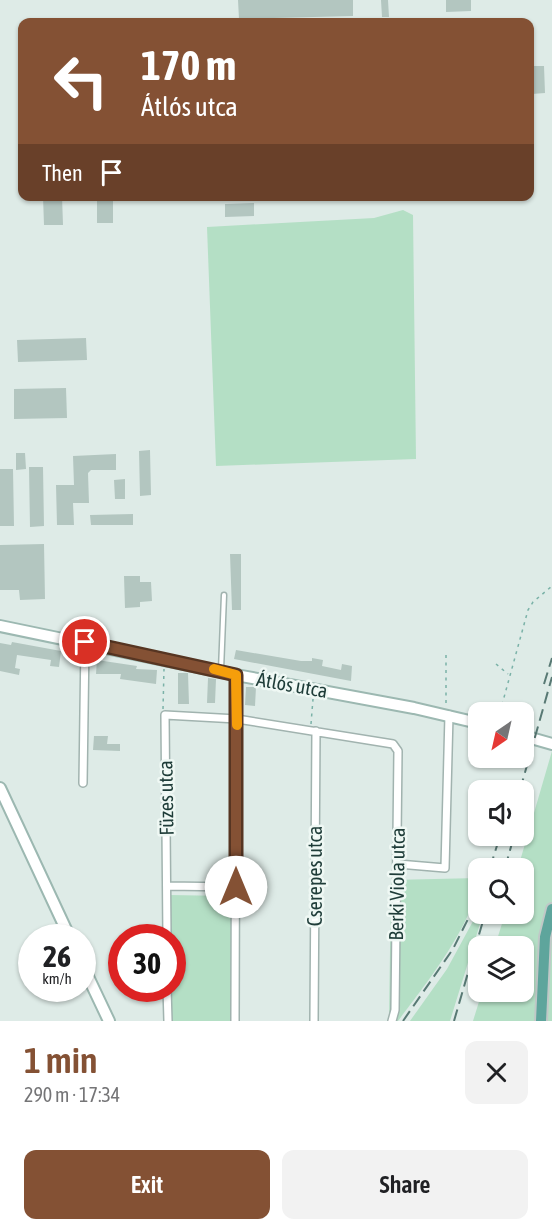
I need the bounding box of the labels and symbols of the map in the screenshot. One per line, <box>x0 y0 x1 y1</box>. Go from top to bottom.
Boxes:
pin <box>59 616 110 667</box>
street label: Átlós utca <box>255 667 329 702</box>
north arrow <box>468 702 534 768</box>
street label: Füzes utca <box>153 760 178 836</box>
street label: Cserepes utca <box>303 826 326 926</box>
street label: Berki Viola utca <box>384 827 409 941</box>
position arrow <box>204 855 268 919</box>
speed limit sign: 30 <box>108 924 186 1002</box>

